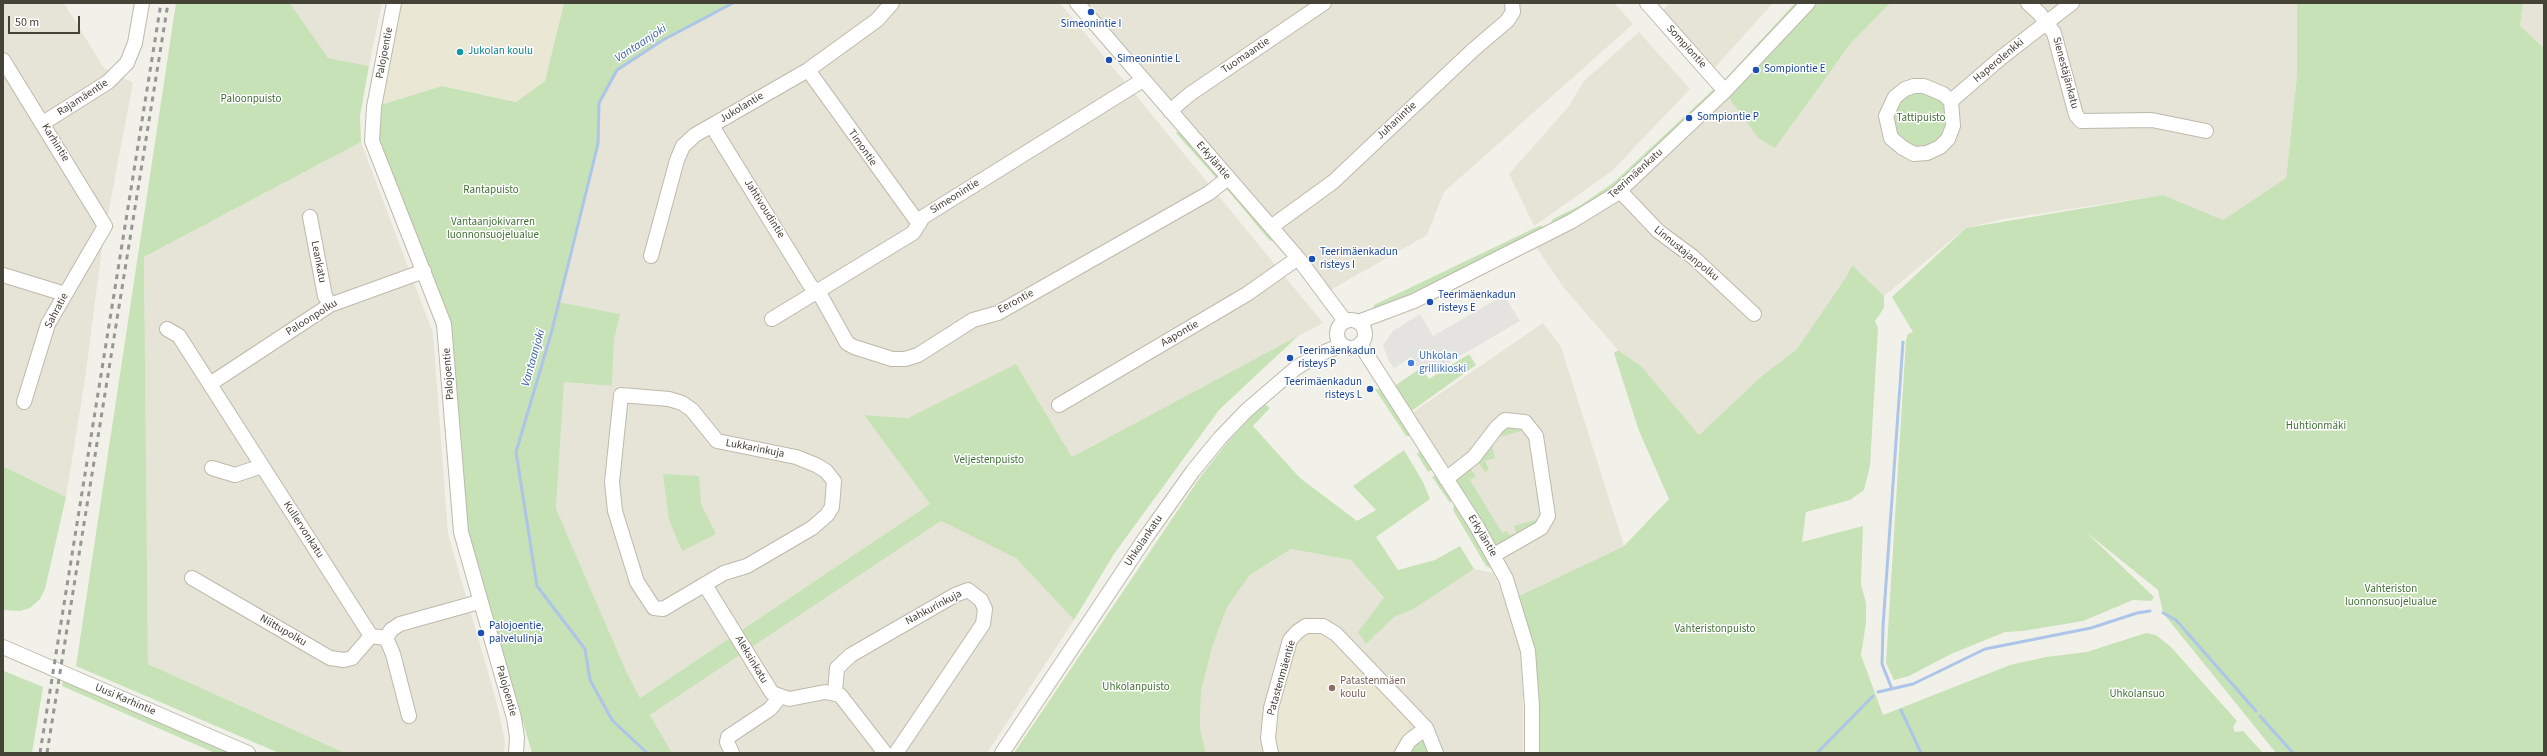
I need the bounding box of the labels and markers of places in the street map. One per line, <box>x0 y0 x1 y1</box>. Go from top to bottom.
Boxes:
marker: Simeonintie I <box>1086 7 1096 17</box>
place label: Simeonintie I <box>1061 18 1121 32</box>
place label: Jukolan koulu <box>468 45 533 59</box>
marker: Jukolan koulu <box>455 47 465 57</box>
place label: Simeonintie L <box>1117 53 1180 67</box>
marker: Simeonintie L <box>1104 55 1114 65</box>
place label: Sompiontie E <box>1764 63 1826 77</box>
marker: Sompiontie E <box>1751 65 1761 75</box>
place label: Sompiontie P <box>1697 111 1759 125</box>
marker: Sompiontie P <box>1684 113 1694 123</box>
place label: Teerimäenkadun risteys I <box>1320 246 1398 272</box>
marker: Teerimäenkadun risteys I <box>1307 254 1317 264</box>
place label: Teerimäenkadun risteys E <box>1438 289 1516 315</box>
marker: Teerimäenkadun risteys E <box>1425 297 1435 307</box>
place label: Teerimäenkadun risteys P <box>1298 345 1376 371</box>
place label: Uhkolan grillikioski <box>1419 350 1466 376</box>
marker: Teerimäenkadun risteys P <box>1285 353 1295 363</box>
marker: Uhkolan grillikioski <box>1406 358 1416 368</box>
place label: Teerimäenkadun risteys L <box>1284 376 1362 402</box>
marker: Teerimäenkadun risteys L <box>1365 384 1375 394</box>
place label: Palojoentie, palvelulinja <box>489 620 544 646</box>
marker: Palojoentie, palvelulinja <box>476 628 486 638</box>
place label: Patastenmäen koulu <box>1340 675 1406 701</box>
marker: Patastenmäen koulu <box>1327 683 1337 693</box>

